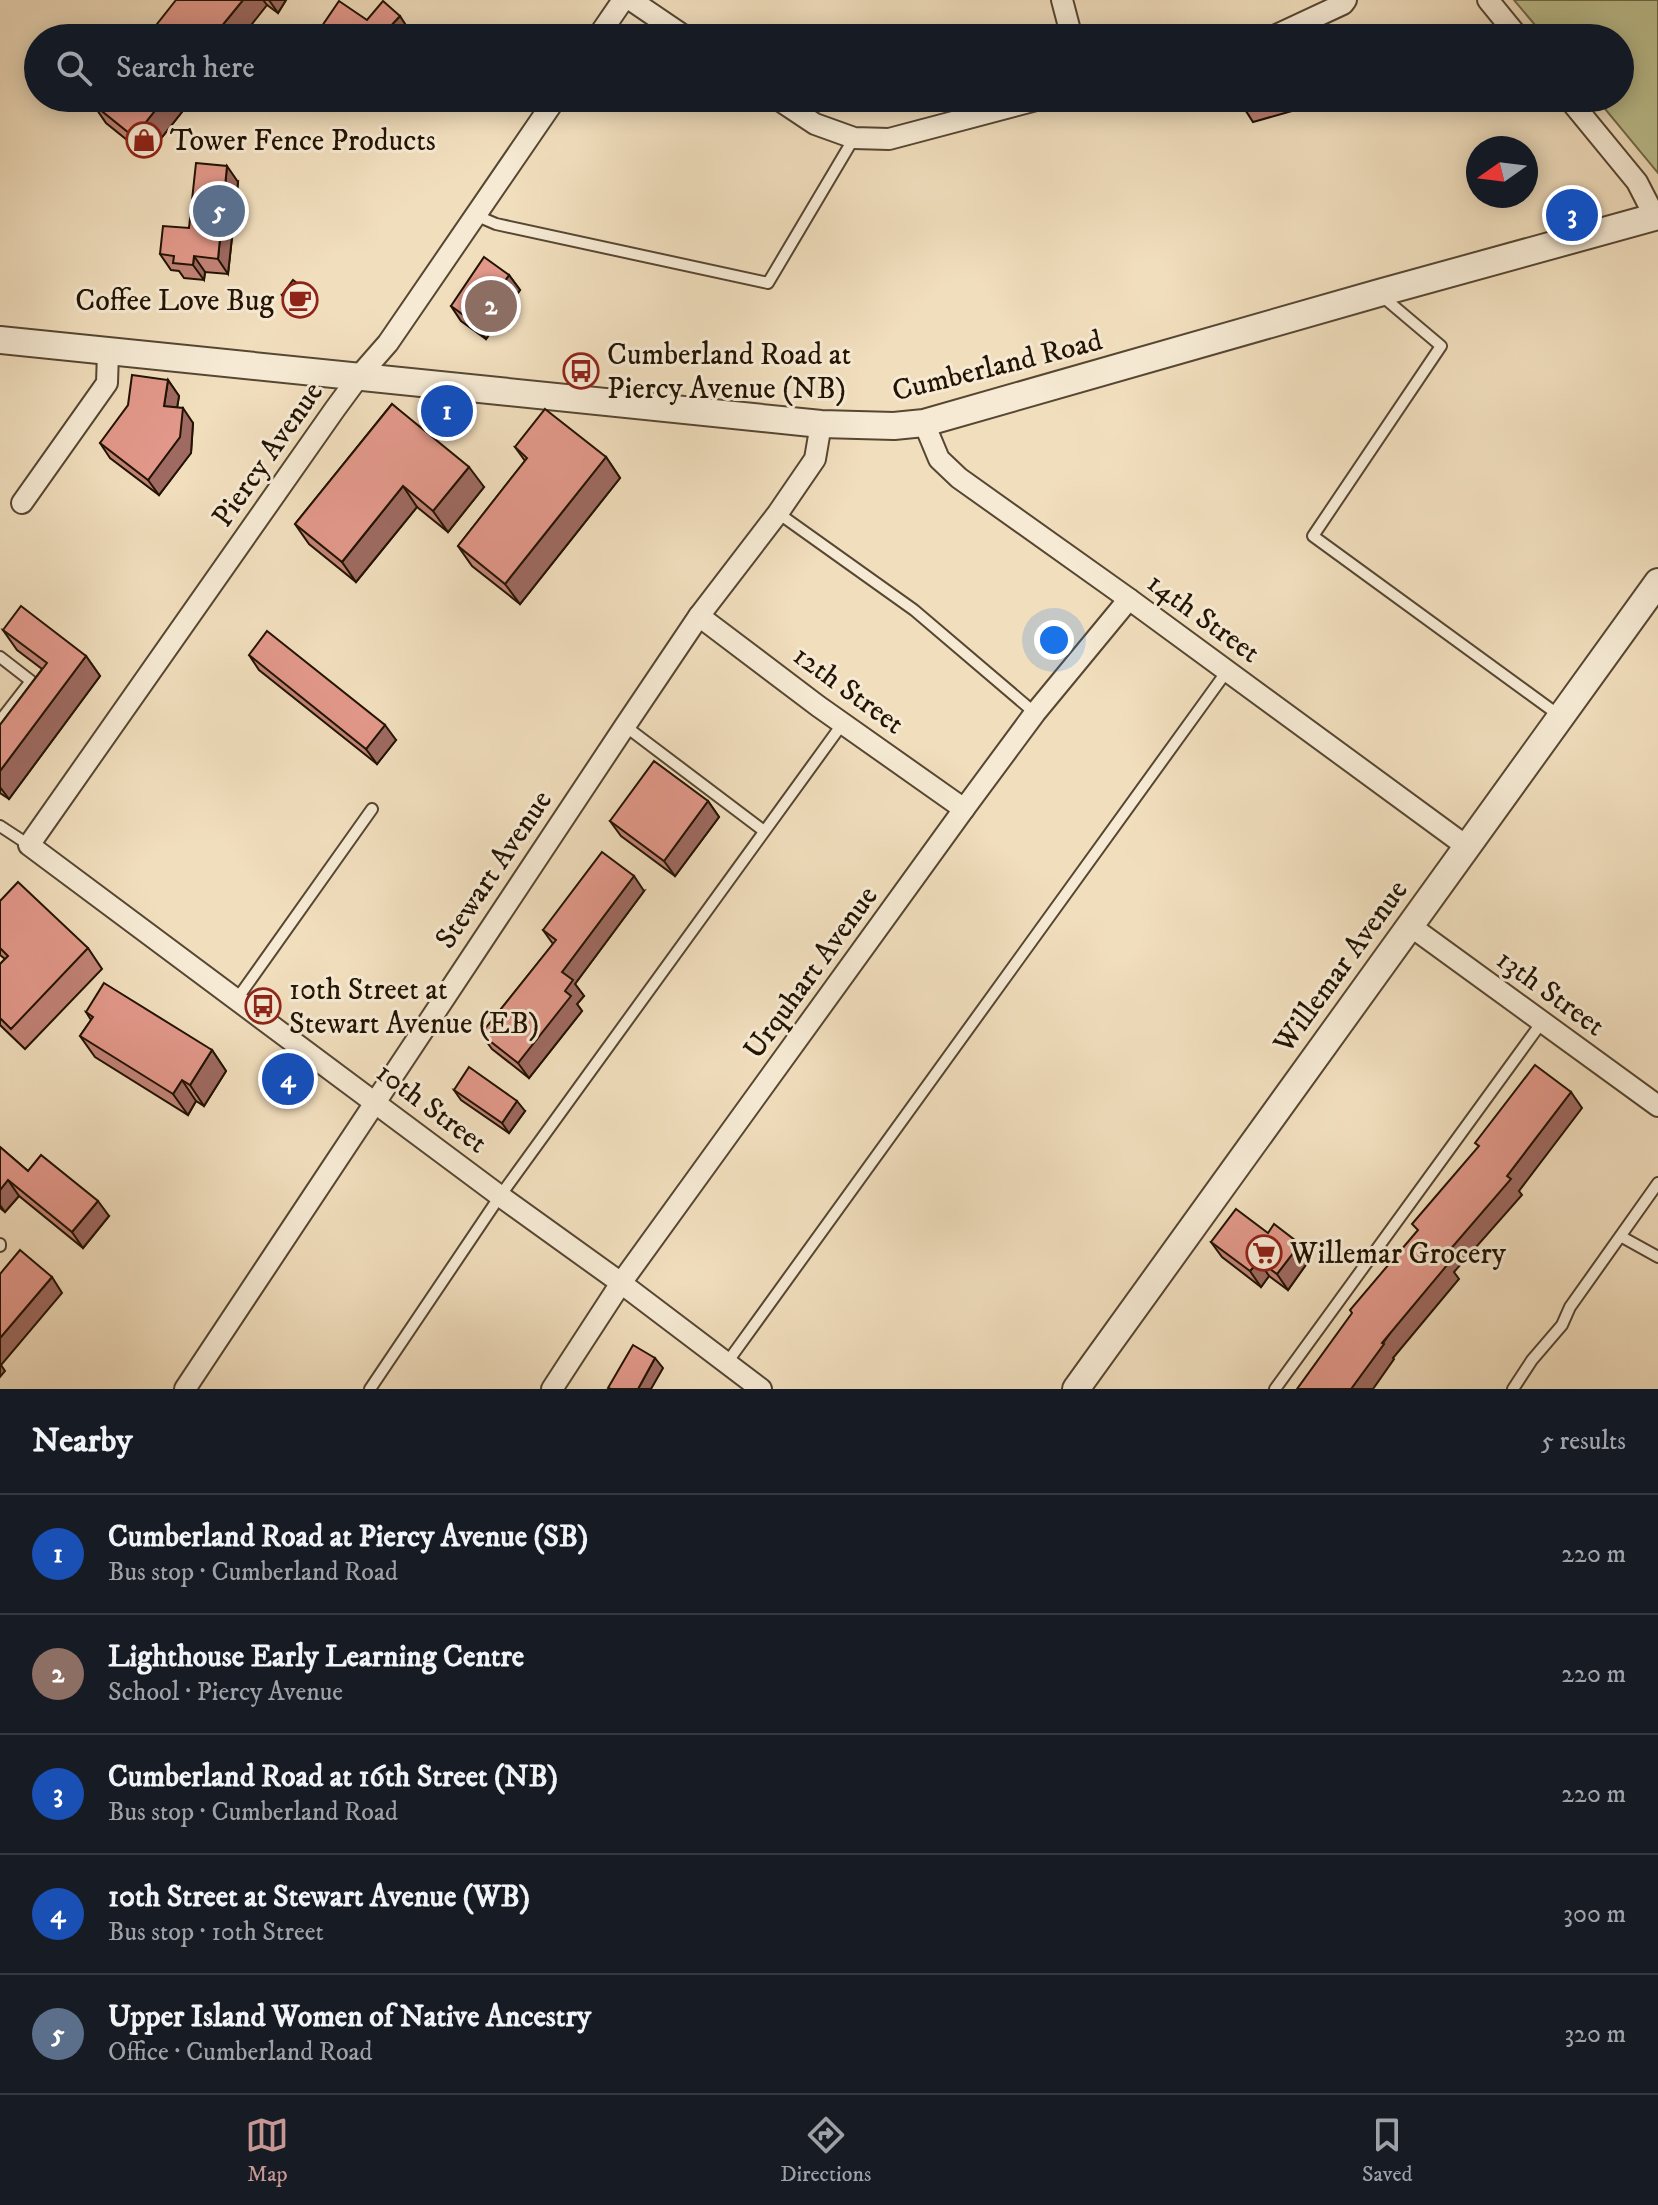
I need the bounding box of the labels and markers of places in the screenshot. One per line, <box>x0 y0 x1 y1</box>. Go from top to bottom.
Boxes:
shop icon: Tower Fence Products <box>125 121 163 159</box>
place label: Tower Fence Products <box>170 123 436 160</box>
pin: 5 <box>193 181 245 241</box>
pin: 3 <box>1546 185 1598 245</box>
pin: 2 <box>465 276 517 336</box>
cafe icon: Coffee Love Bug <box>281 281 319 319</box>
place label: Coffee Love Bug <box>75 283 274 320</box>
place label: Cumberland Road at Piercy Avenue (NB) <box>607 337 851 408</box>
bus stop icon: Cumberland Road at Piercy Avenue (NB) <box>562 352 600 390</box>
pin: 1 <box>421 381 473 441</box>
place label: 10th Street at Stewart Avenue (EB) <box>289 972 539 1043</box>
bus stop icon: 10th Street at Stewart Avenue (EB) <box>244 987 282 1025</box>
pin: 4 <box>262 1049 314 1109</box>
supermarket icon: Willemar Grocery <box>1245 1234 1283 1272</box>
place label: Willemar Grocery <box>1289 1236 1507 1273</box>

